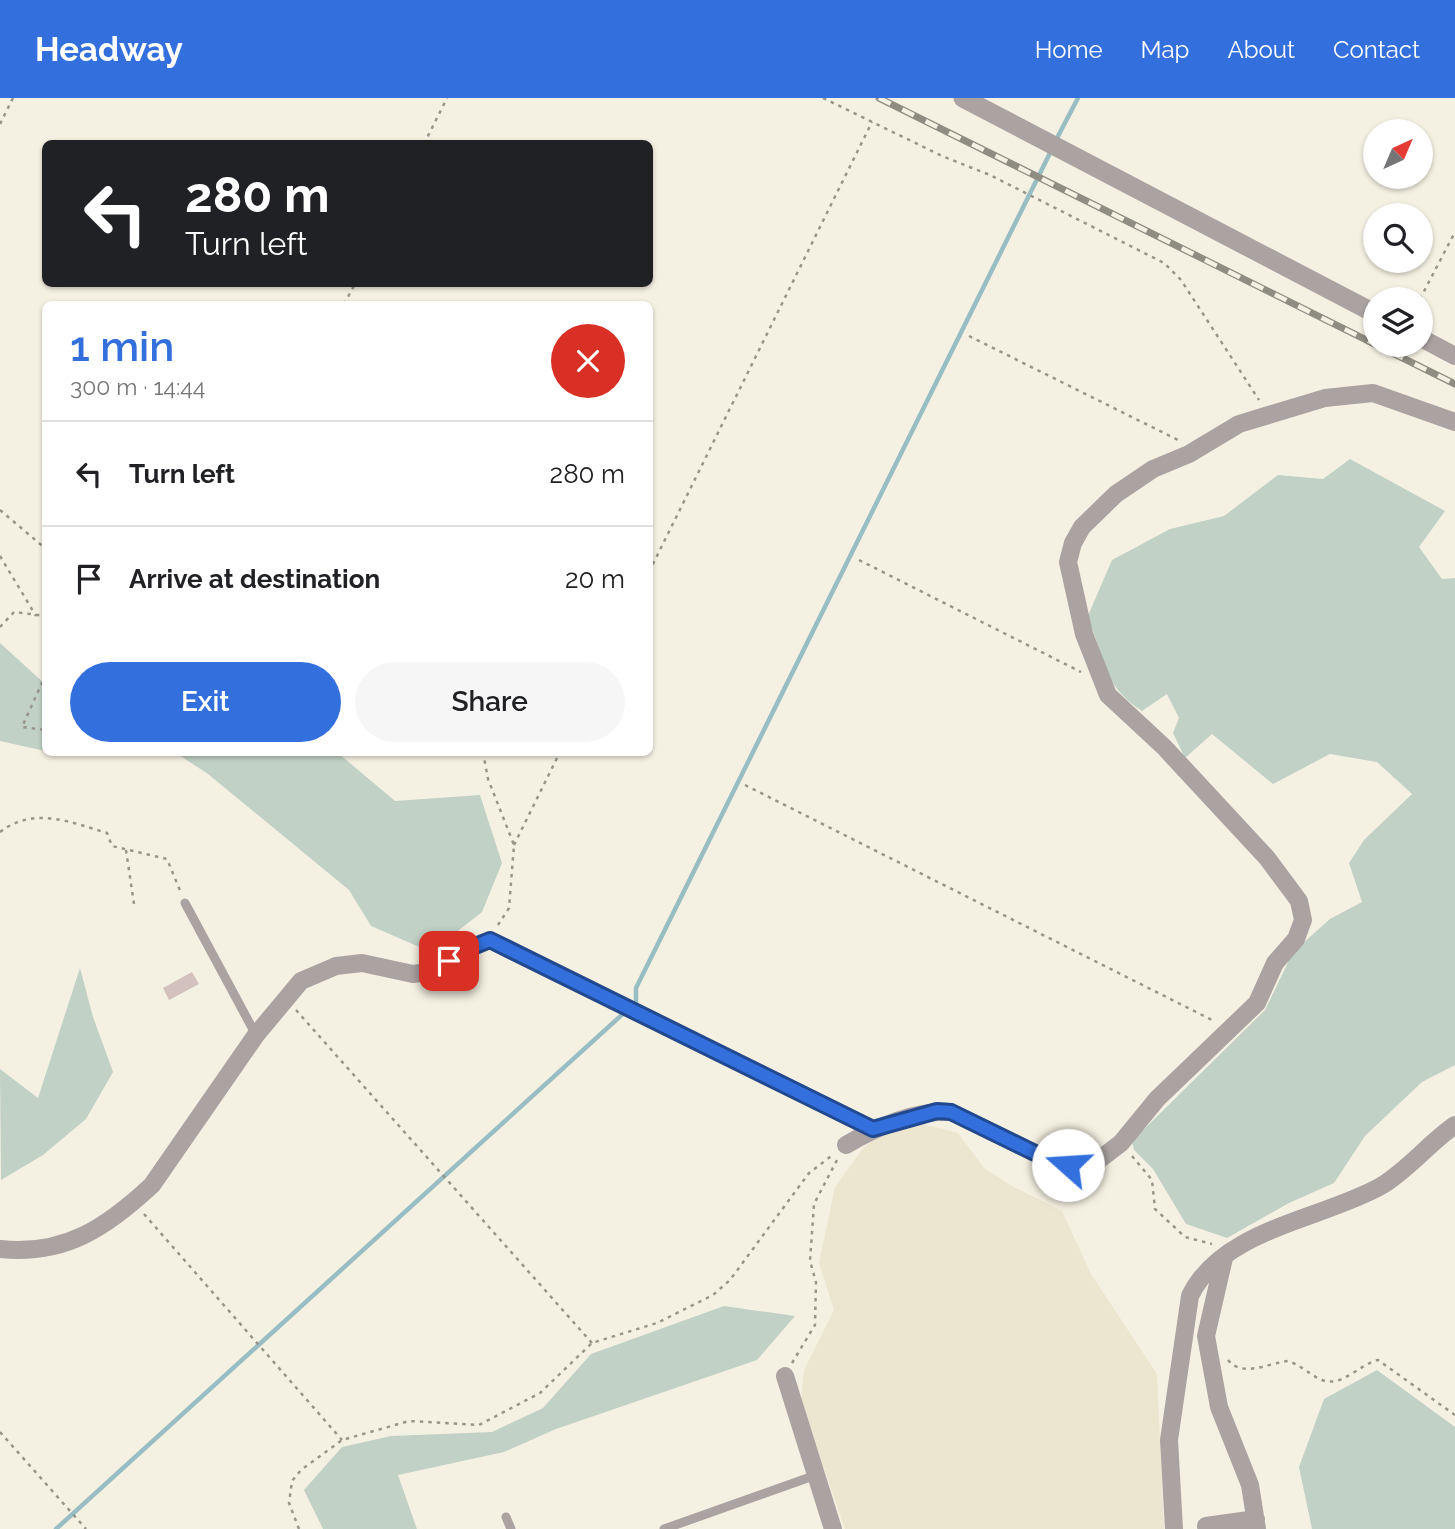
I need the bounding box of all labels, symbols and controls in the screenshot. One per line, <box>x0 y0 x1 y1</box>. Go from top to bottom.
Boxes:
text: Headway <box>35 30 183 69</box>
text: Home <box>1035 35 1103 64</box>
text: Map <box>1141 35 1189 64</box>
text: About <box>1227 35 1295 64</box>
text: Contact <box>1333 35 1420 64</box>
north arrow <box>1363 119 1433 189</box>
map controls <box>1363 119 1433 357</box>
text: 280 m <box>185 166 330 223</box>
icon: left <box>70 168 161 259</box>
button: search <box>1363 203 1433 273</box>
text: Turn left <box>185 225 307 262</box>
button: layers <box>1363 287 1433 357</box>
text: 1 min <box>70 322 174 371</box>
button: close <box>551 324 625 398</box>
text: 300 m · 14:44 <box>70 373 205 400</box>
icon: left <box>70 455 108 493</box>
text: Turn left <box>129 459 235 489</box>
text: 280 m <box>550 459 625 489</box>
icon: arrive <box>70 560 108 598</box>
text: Arrive at destination <box>129 564 380 594</box>
text: 20 m <box>565 564 625 594</box>
button: Exit <box>70 662 341 742</box>
button: Share <box>355 662 625 742</box>
pin <box>419 931 479 991</box>
icon: arrive <box>430 942 468 980</box>
position arrow <box>1031 1128 1105 1202</box>

